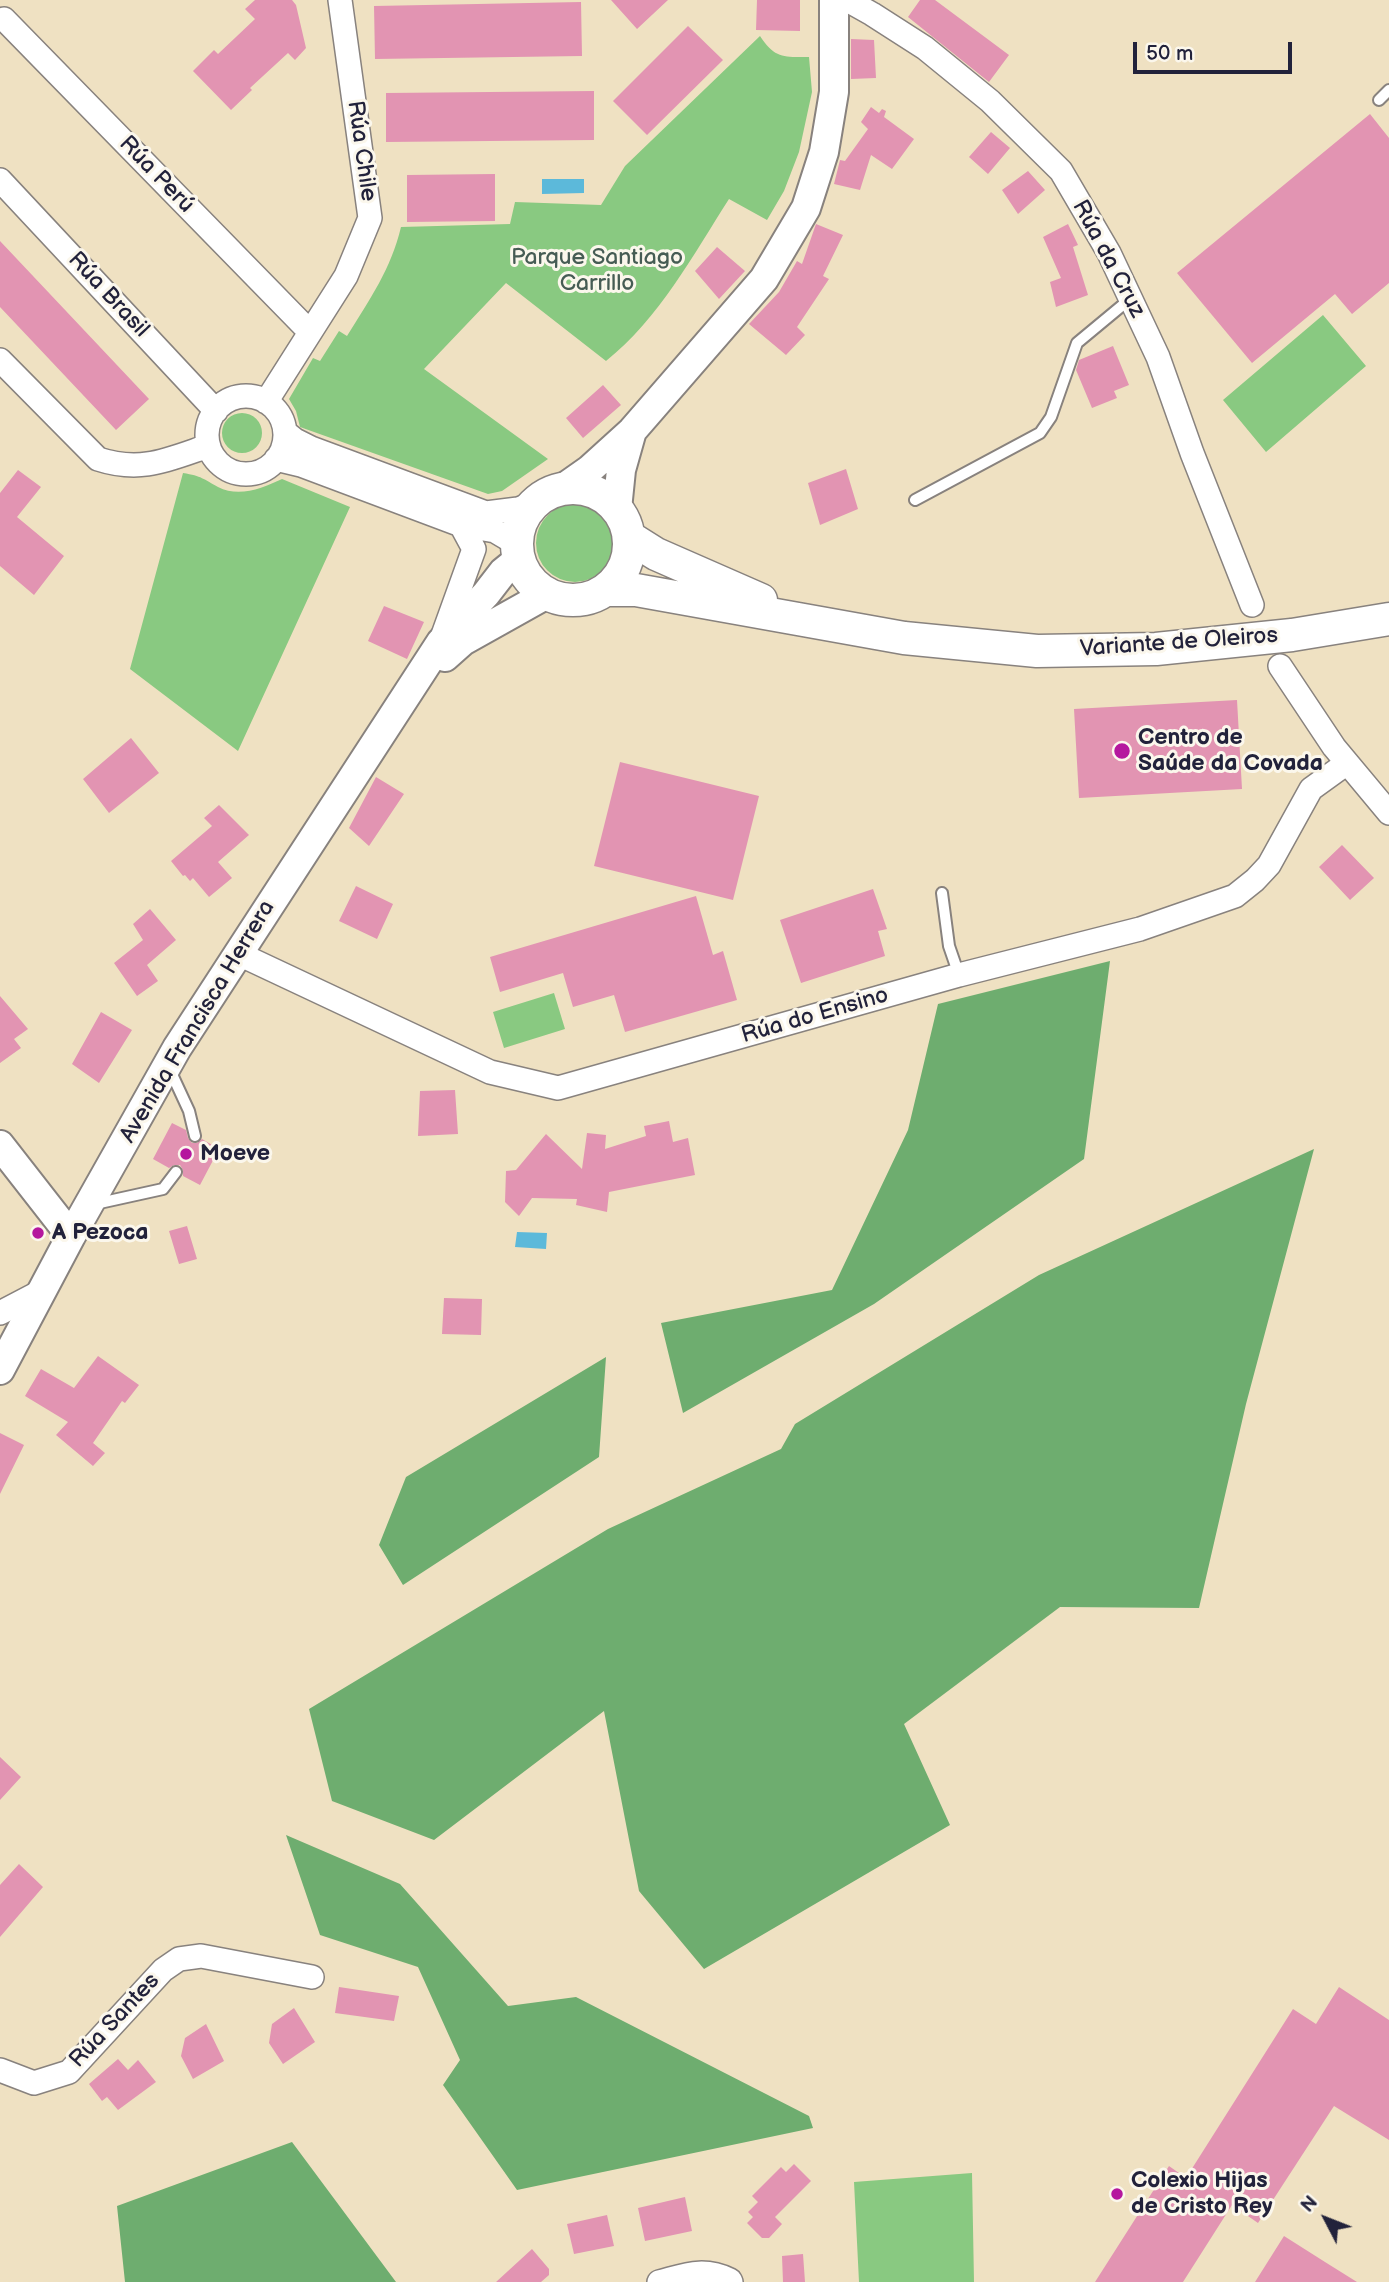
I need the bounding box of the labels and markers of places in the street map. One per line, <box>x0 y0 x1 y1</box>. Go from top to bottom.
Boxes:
place label: Centro de Saúde da Covada <box>1138 724 1323 778</box>
marker: Centro de Saúde da Covada <box>1112 741 1132 761</box>
place label: Moeve <box>200 1140 270 1168</box>
marker: Moeve <box>178 1146 194 1162</box>
place label: A Pezoca <box>52 1219 149 1247</box>
marker: A Pezoca <box>30 1225 46 1241</box>
place label: Colexio Hijas de Cristo Rey <box>1131 2167 1272 2221</box>
marker: Colexio Hijas de Cristo Rey <box>1109 2186 1125 2202</box>

